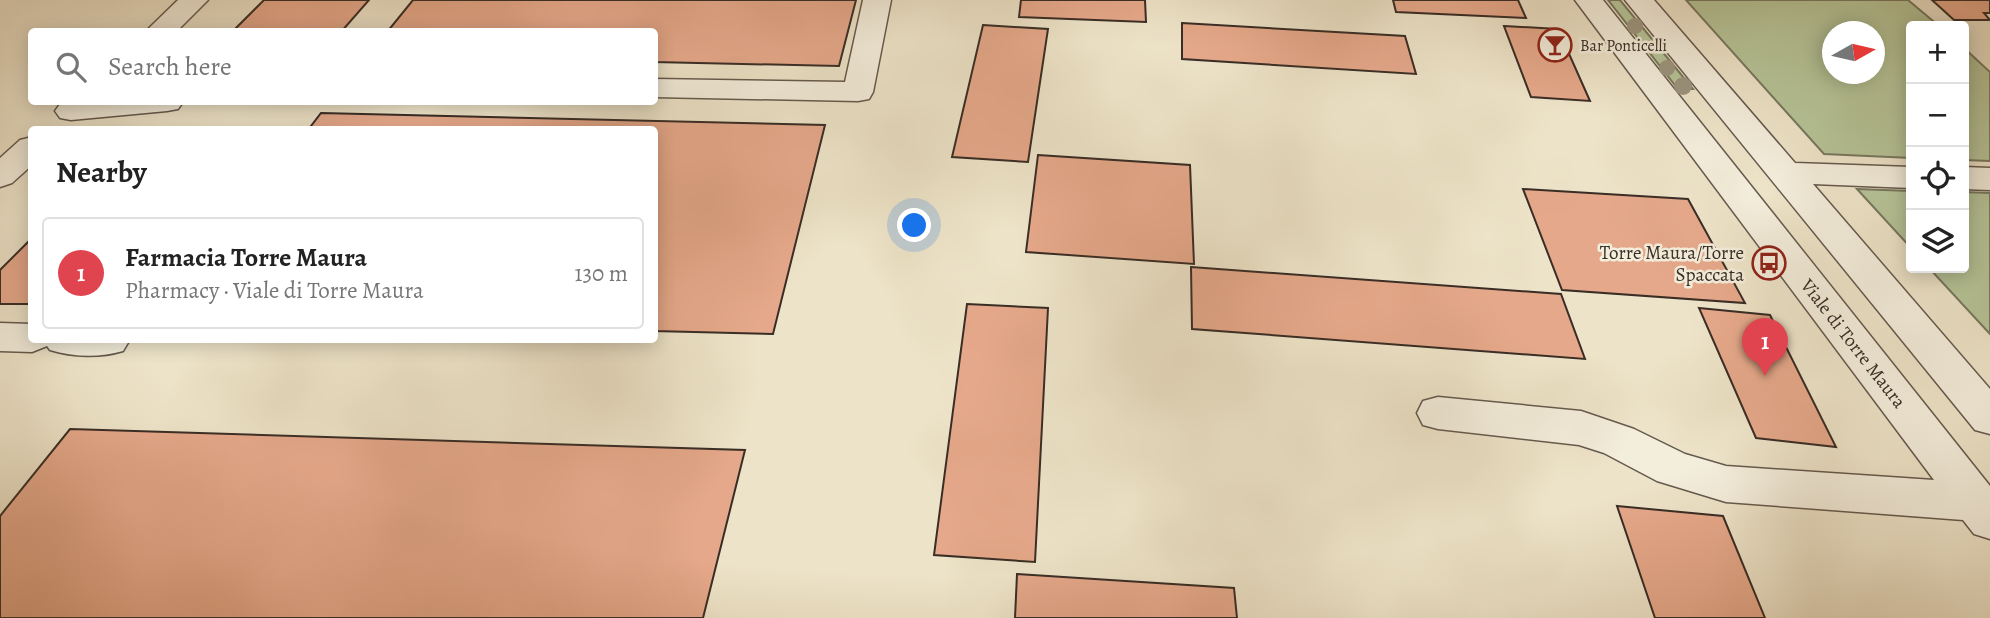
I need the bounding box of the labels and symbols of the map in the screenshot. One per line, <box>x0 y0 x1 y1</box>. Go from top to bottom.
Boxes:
north arrow <box>1822 21 1885 84</box>
bar icon: Bar Ponticelli <box>1536 26 1574 64</box>
place label: Bar Ponticelli <box>1580 35 1667 57</box>
your location <box>897 208 931 242</box>
place label: Torre Maura/Torre Spaccata <box>1600 240 1744 288</box>
bus stop icon: Torre Maura/Torre Spaccata <box>1750 244 1788 282</box>
street label: Viale di Torre Maura <box>1794 273 1912 414</box>
pin: 1 <box>1742 318 1788 376</box>

